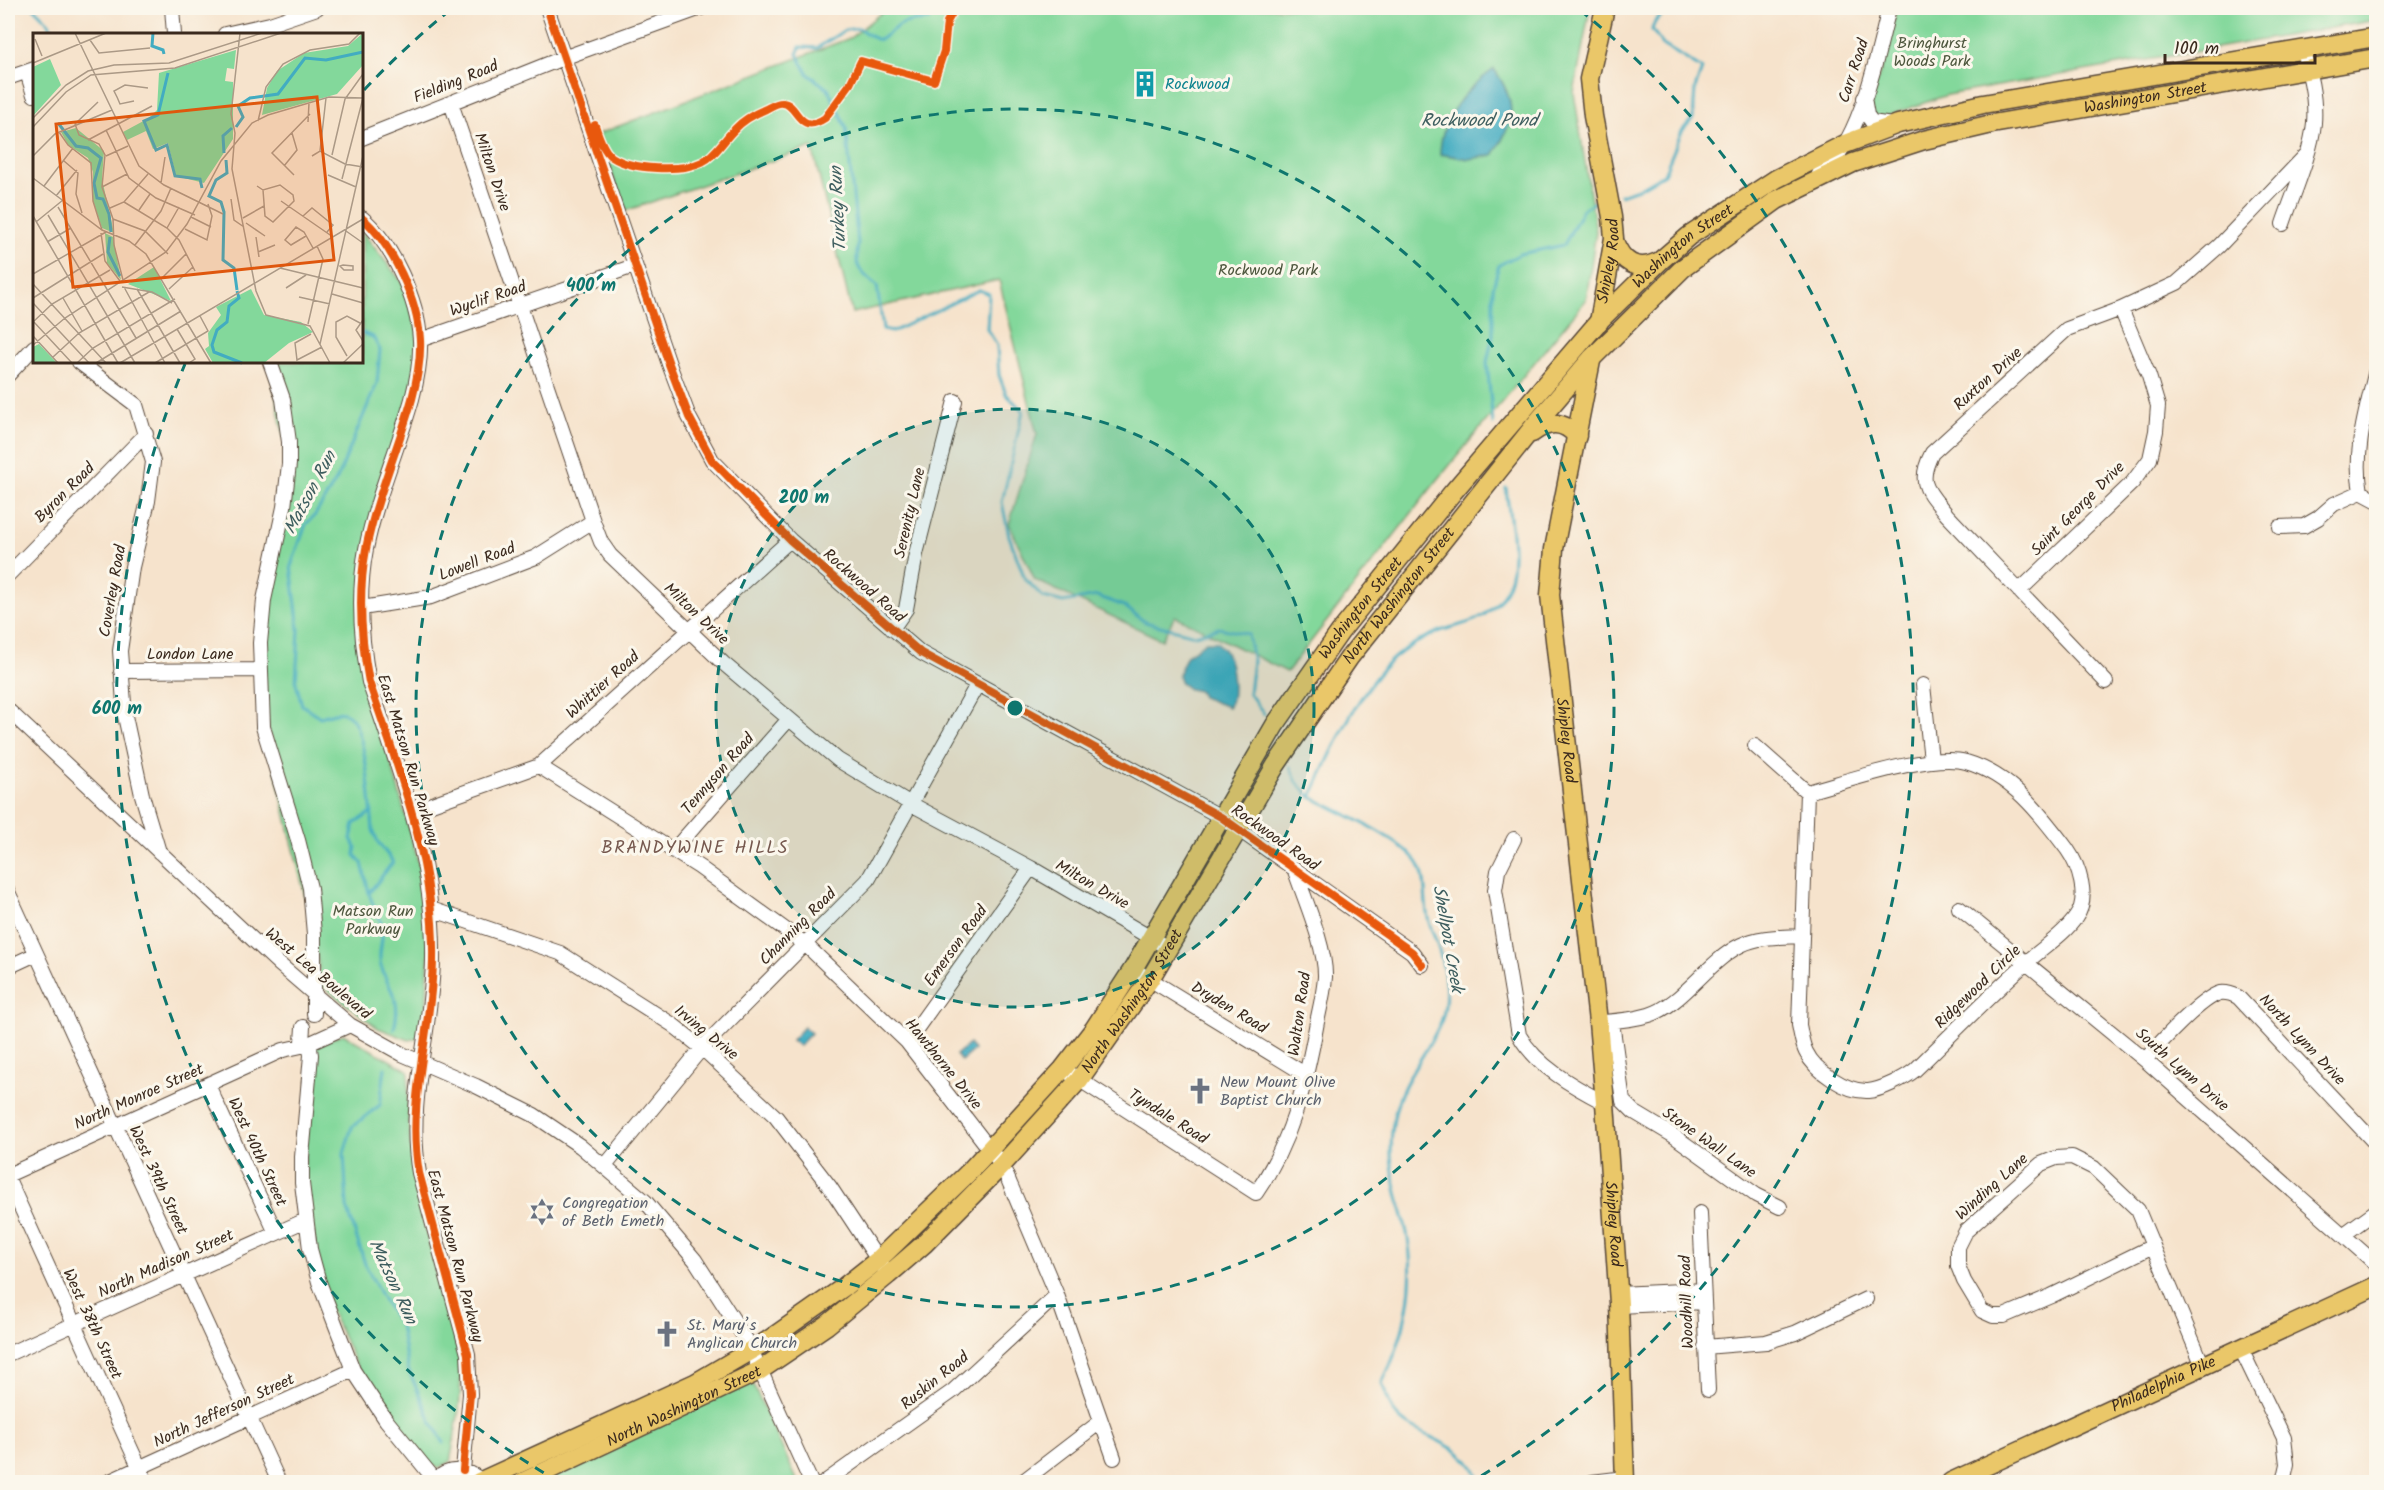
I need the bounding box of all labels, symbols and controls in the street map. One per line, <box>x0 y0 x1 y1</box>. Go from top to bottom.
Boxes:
scale bar <box>2165 27 2315 65</box>
park label: Bringhurst Woods Park <box>1893 31 1971 74</box>
inset map <box>33 33 363 363</box>
street label: Carr Road <box>1832 35 1876 106</box>
text: 100 m <box>2174 35 2219 64</box>
street label: Fielding Road <box>410 53 503 110</box>
building icon: Rockwood <box>1130 69 1160 99</box>
place label: Rockwood <box>1165 72 1230 97</box>
street label: Washington Street <box>2082 75 2210 121</box>
water label: Rockwood Pond <box>1421 107 1541 136</box>
street label: Milton Drive <box>467 129 517 215</box>
water label: Turkey Run <box>822 164 856 252</box>
street label: Washington Street <box>1626 197 1739 294</box>
street label: Shipley Road <box>1590 216 1627 305</box>
park label: Rockwood Park <box>1218 258 1318 283</box>
text: 400 m <box>566 272 616 301</box>
street label: Wyclif Road <box>446 274 531 324</box>
street label: Ruxton Drive <box>1948 341 2028 417</box>
water label: Matson Run <box>277 445 346 540</box>
street label: Byron Road <box>29 456 102 529</box>
street label: Saint George Drive <box>2025 456 2131 562</box>
street label: Serenity Lane <box>887 465 933 561</box>
text: 200 m <box>779 484 830 513</box>
street label: North Washington Street <box>1339 523 1459 667</box>
street label: Lowell Road <box>435 536 520 588</box>
street label: Coverley Road <box>93 542 134 639</box>
street label: Rockwood Road <box>817 543 912 630</box>
street label: Washington Street <box>1314 554 1406 664</box>
street label: Milton Drive <box>657 577 735 651</box>
street label: London Lane <box>147 642 233 667</box>
street label: Whittier Road <box>560 644 646 725</box>
street label: East Matson Run Parkway <box>370 671 446 849</box>
text: 600 m <box>92 695 142 724</box>
street label: Shipley Road <box>1549 696 1584 785</box>
centre of rings <box>1005 698 1025 718</box>
street label: Tennyson Road <box>675 727 761 820</box>
street label: Rockwood Road <box>1226 798 1325 878</box>
district label: BRANDYWINE HILLS <box>601 834 789 863</box>
street label: Milton Drive <box>1050 854 1134 916</box>
street label: Channing Road <box>753 882 843 972</box>
water label: Shellpot Creek <box>1423 883 1471 997</box>
park label: Matson Run Parkway <box>333 899 413 942</box>
street label: Emerson Road <box>918 899 995 992</box>
street label: West Lea Boulevard <box>259 922 378 1027</box>
street label: North Washington Street <box>1075 924 1190 1079</box>
street label: Ridgewood Circle <box>1929 939 2027 1035</box>
street label: Walton Road <box>1282 969 1318 1058</box>
street label: Dryden Road <box>1186 975 1273 1041</box>
street label: North Lynn Drive <box>2253 988 2351 1092</box>
street label: Irving Drive <box>668 999 744 1067</box>
street label: Hawthorne Drive <box>898 1013 988 1115</box>
street label: South Lynn Drive <box>2129 1022 2235 1118</box>
street label: North Monroe Street <box>70 1057 209 1137</box>
place label: New Mount Olive Baptist Church <box>1220 1070 1335 1113</box>
church icon: New Mount Olive Baptist Church <box>1185 1076 1215 1106</box>
street label: Tyndale Road <box>1123 1083 1214 1152</box>
street label: West 40th Street <box>221 1093 294 1211</box>
street label: Stone Wall Lane <box>1657 1101 1761 1185</box>
street label: West 39th Street <box>122 1121 195 1239</box>
street label: Winding Lane <box>1950 1147 2034 1227</box>
street label: East Matson Run Parkway <box>420 1167 490 1346</box>
street label: Shipley Road <box>1598 1180 1629 1269</box>
place label: Congregation of Beth Emeth <box>562 1191 664 1234</box>
synagogue icon: Congregation of Beth Emeth <box>527 1197 557 1227</box>
street label: North Madison Street <box>94 1223 239 1305</box>
water label: Matson Run <box>360 1235 425 1331</box>
street label: Woodhill Road <box>1673 1254 1701 1349</box>
street label: West 38th Street <box>55 1264 129 1384</box>
place label: St. Mary’s Anglican Church <box>687 1313 797 1356</box>
church icon: St. Mary’s Anglican Church <box>652 1319 682 1349</box>
street label: Ruskin Road <box>895 1345 976 1417</box>
street label: Philadelphia Pike <box>2107 1349 2220 1419</box>
street label: North Washington Street <box>602 1359 767 1454</box>
street label: North Jefferson Street <box>149 1367 300 1455</box>

